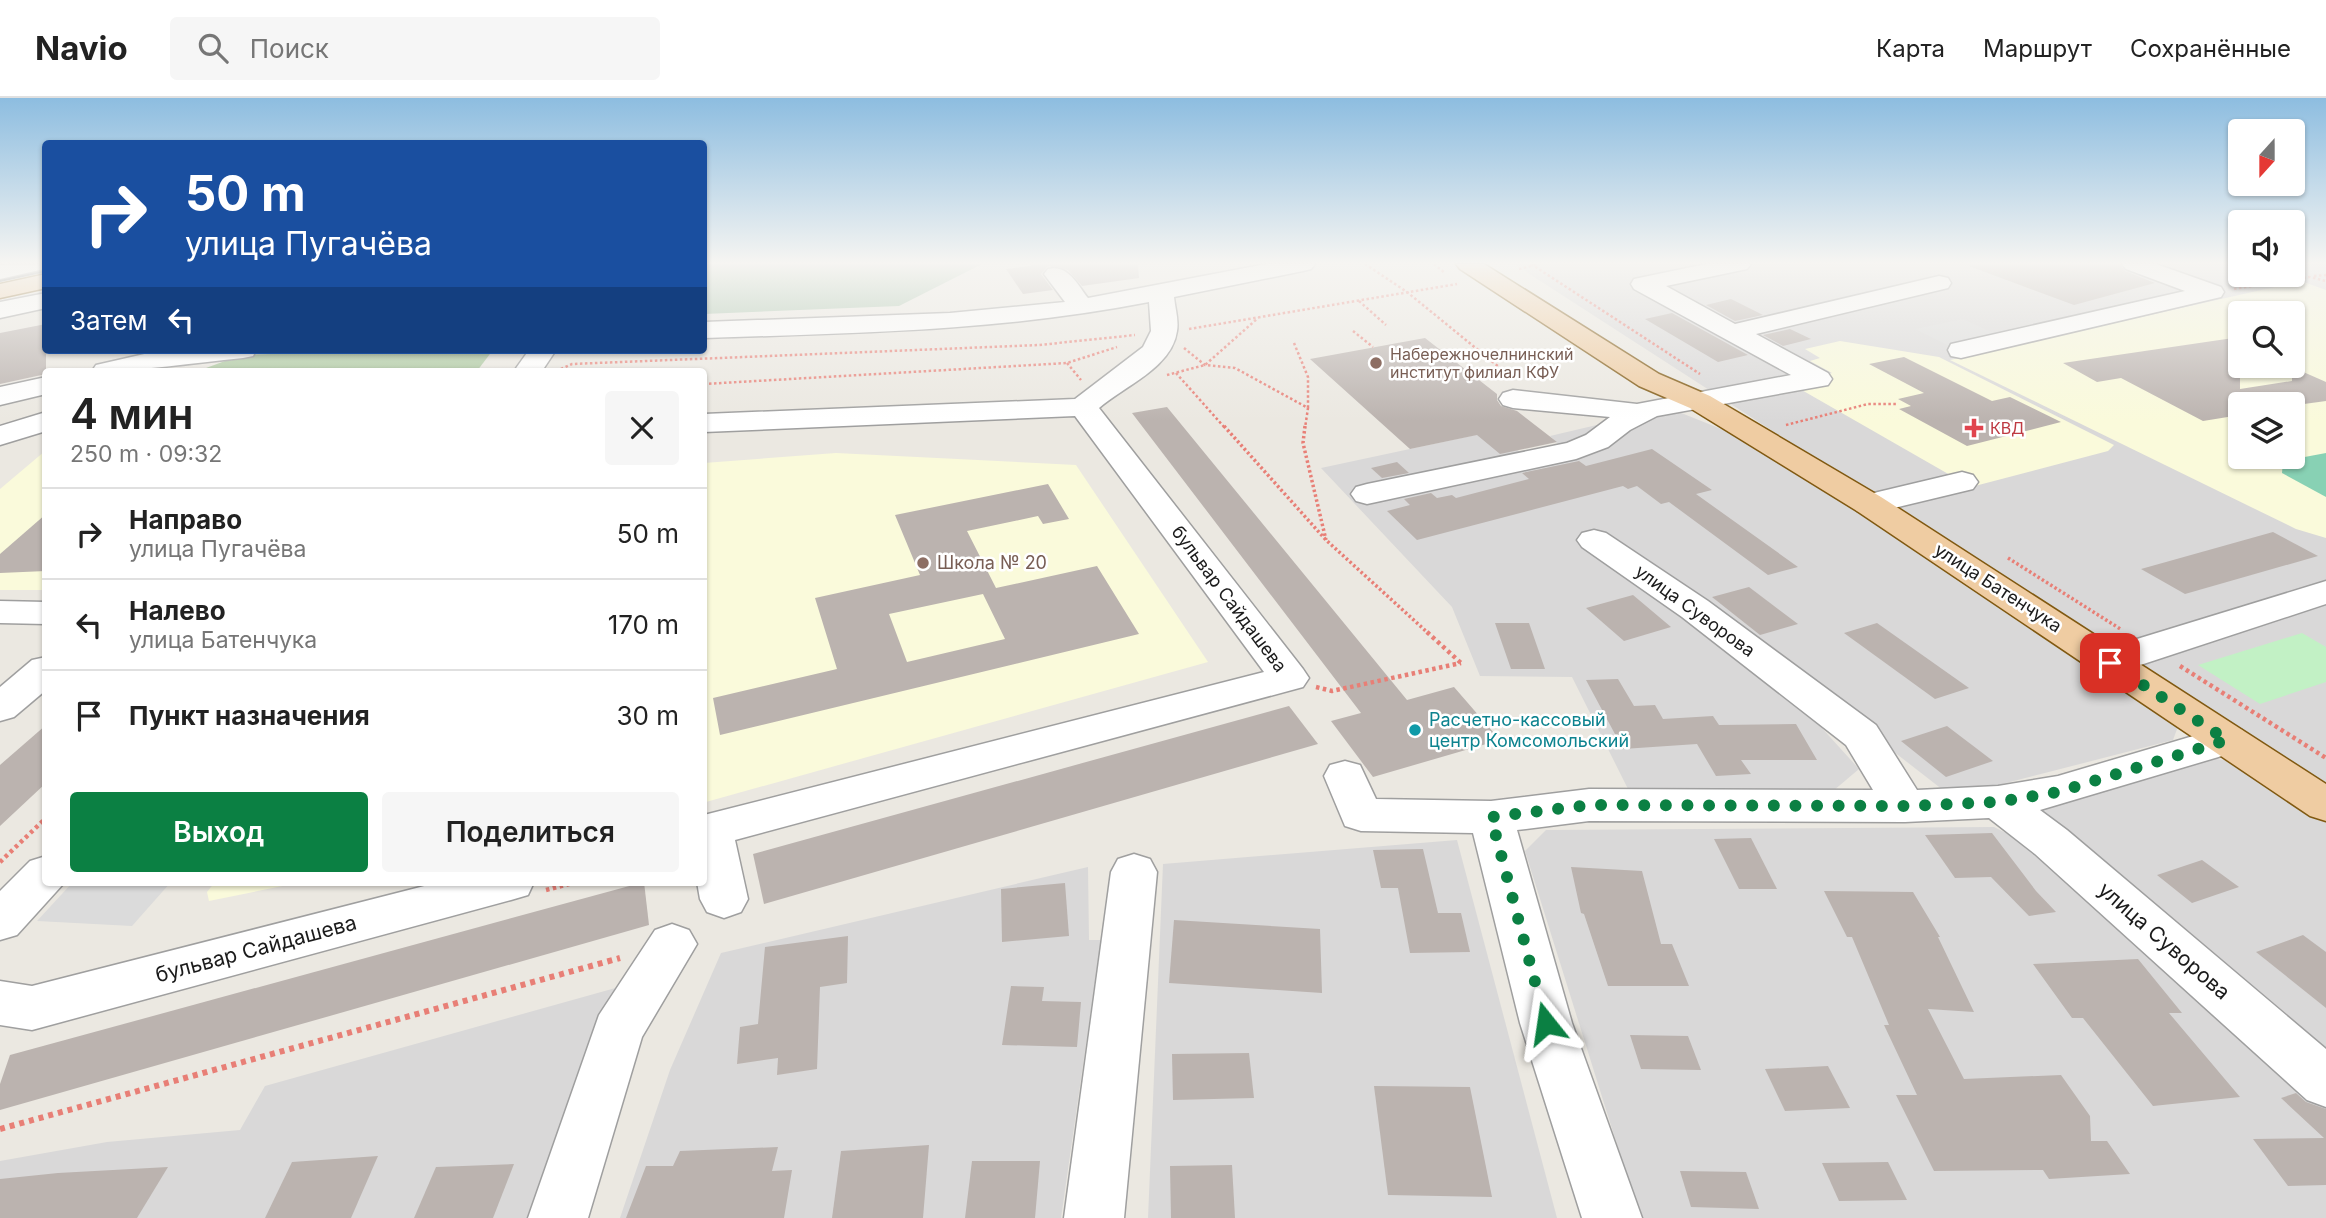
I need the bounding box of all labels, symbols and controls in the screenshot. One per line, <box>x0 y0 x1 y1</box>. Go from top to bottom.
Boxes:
search box <box>170 17 660 80</box>
text: Navio <box>35 28 128 68</box>
icon: search <box>194 29 232 67</box>
text: Поиск <box>250 33 329 64</box>
text: Карта <box>1876 34 1945 63</box>
text: Маршрут <box>1983 34 2092 63</box>
text: Сохранённые <box>2130 34 2291 63</box>
north arrow <box>2228 119 2305 196</box>
map controls <box>2228 119 2305 469</box>
text: 50 m <box>185 164 306 223</box>
icon: right <box>70 168 161 259</box>
button: sound <box>2228 210 2305 287</box>
text: улица Пугачёва <box>185 224 432 263</box>
icon: left <box>162 301 200 339</box>
button: search <box>2228 301 2305 378</box>
text: Затем <box>70 305 148 336</box>
place label: Набережночелнинский институт филиал КФУ <box>1390 344 1574 382</box>
marker: Набережночелнинский институт филиал КФУ <box>1368 355 1384 371</box>
text: 4 мин <box>70 388 194 439</box>
button: close <box>605 391 679 465</box>
button: layers <box>2228 392 2305 469</box>
marker: КВД <box>1964 418 1984 438</box>
place label: КВД <box>1990 418 2024 438</box>
text: 250 m · 09:32 <box>70 440 222 468</box>
text: Направо <box>129 504 242 535</box>
icon: right <box>70 515 108 553</box>
text: 50 m <box>617 518 679 549</box>
street label: бульвар Сайдашева <box>1168 521 1291 676</box>
text: улица Пугачёва <box>129 535 307 563</box>
street label: улица Батенчука <box>1931 539 2066 636</box>
place label: Школа № 20 <box>937 552 1047 573</box>
marker: Школа № 20 <box>915 555 931 571</box>
street label: улица Суворова <box>1631 560 1759 661</box>
text: Налево <box>129 595 226 626</box>
icon: left <box>70 606 108 644</box>
text: 170 m <box>608 609 679 640</box>
text: улица Батенчука <box>129 626 317 654</box>
pin <box>2080 633 2140 693</box>
icon: arrive <box>2091 644 2129 682</box>
icon: arrive <box>70 697 108 735</box>
text: Пункт назначения <box>129 700 370 731</box>
text: 30 m <box>616 700 679 731</box>
place label: Расчетно-кассовый центр Комсомольский <box>1429 709 1629 751</box>
marker: Расчетно-кассовый центр Комсомольский <box>1407 722 1423 738</box>
button: Выход <box>70 792 368 872</box>
button: Поделиться <box>382 792 679 872</box>
street label: улица Суворова <box>2093 877 2235 1005</box>
street label: бульвар Сайдашева <box>153 910 359 987</box>
position arrow <box>1509 986 1583 1060</box>

